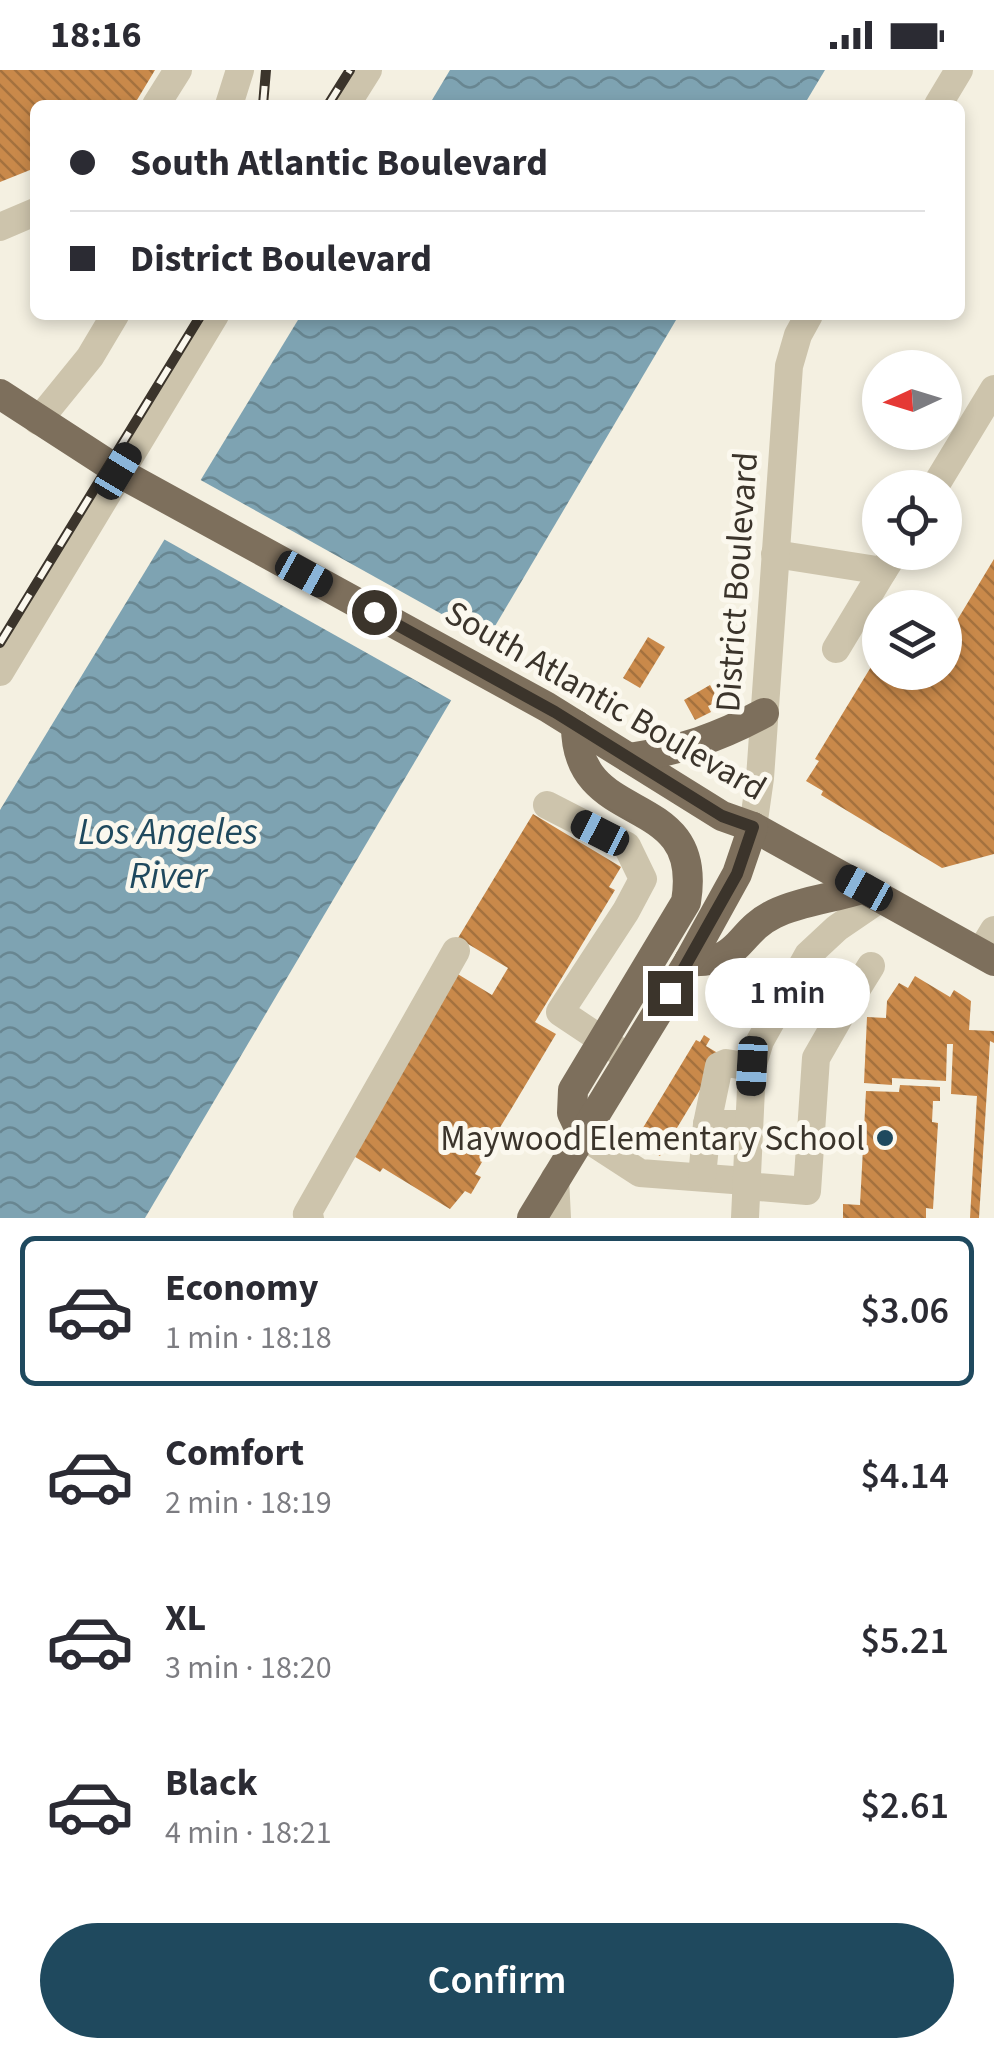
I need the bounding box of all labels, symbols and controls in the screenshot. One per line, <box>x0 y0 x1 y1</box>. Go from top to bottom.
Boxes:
text: 18:16 <box>50 8 142 62</box>
text: South Atlantic Boulevard <box>130 136 548 190</box>
text: District Boulevard <box>130 232 432 286</box>
north arrow <box>862 350 962 450</box>
map controls <box>862 350 962 690</box>
car <box>90 438 146 504</box>
street label: District Boulevard <box>703 450 771 714</box>
button: locate <box>862 470 962 570</box>
car <box>270 546 338 602</box>
street label: South Atlantic Boulevard <box>436 588 775 813</box>
route start <box>352 590 397 635</box>
button: layers <box>862 590 962 690</box>
water label: Los Angeles River <box>78 805 258 903</box>
car <box>566 806 634 860</box>
car <box>830 860 898 916</box>
callout: 1 min <box>705 958 870 1028</box>
text: 1 min <box>749 970 826 1016</box>
route end <box>648 971 693 1016</box>
car <box>735 1035 769 1097</box>
place label: Maywood Elementary School <box>440 1114 865 1164</box>
marker: Maywood Elementary School <box>874 1127 896 1149</box>
text: Economy <box>165 1261 318 1315</box>
icon: car <box>45 1266 135 1356</box>
text: $3.06 <box>861 1284 949 1338</box>
text: 1 min · 18:18 <box>165 1315 332 1361</box>
text: Comfort <box>165 1426 304 1480</box>
icon: car <box>45 1431 135 1521</box>
text: $4.14 <box>861 1449 949 1503</box>
text: 2 min · 18:19 <box>165 1480 332 1526</box>
text: XL <box>165 1591 206 1645</box>
icon: car <box>45 1596 135 1686</box>
text: $5.21 <box>861 1614 949 1668</box>
text: 3 min · 18:20 <box>165 1645 332 1691</box>
text: Black <box>165 1756 258 1810</box>
icon: car <box>45 1761 135 1851</box>
text: $2.61 <box>861 1779 949 1833</box>
text: 4 min · 18:21 <box>165 1810 332 1856</box>
button: Confirm <box>40 1923 954 2038</box>

